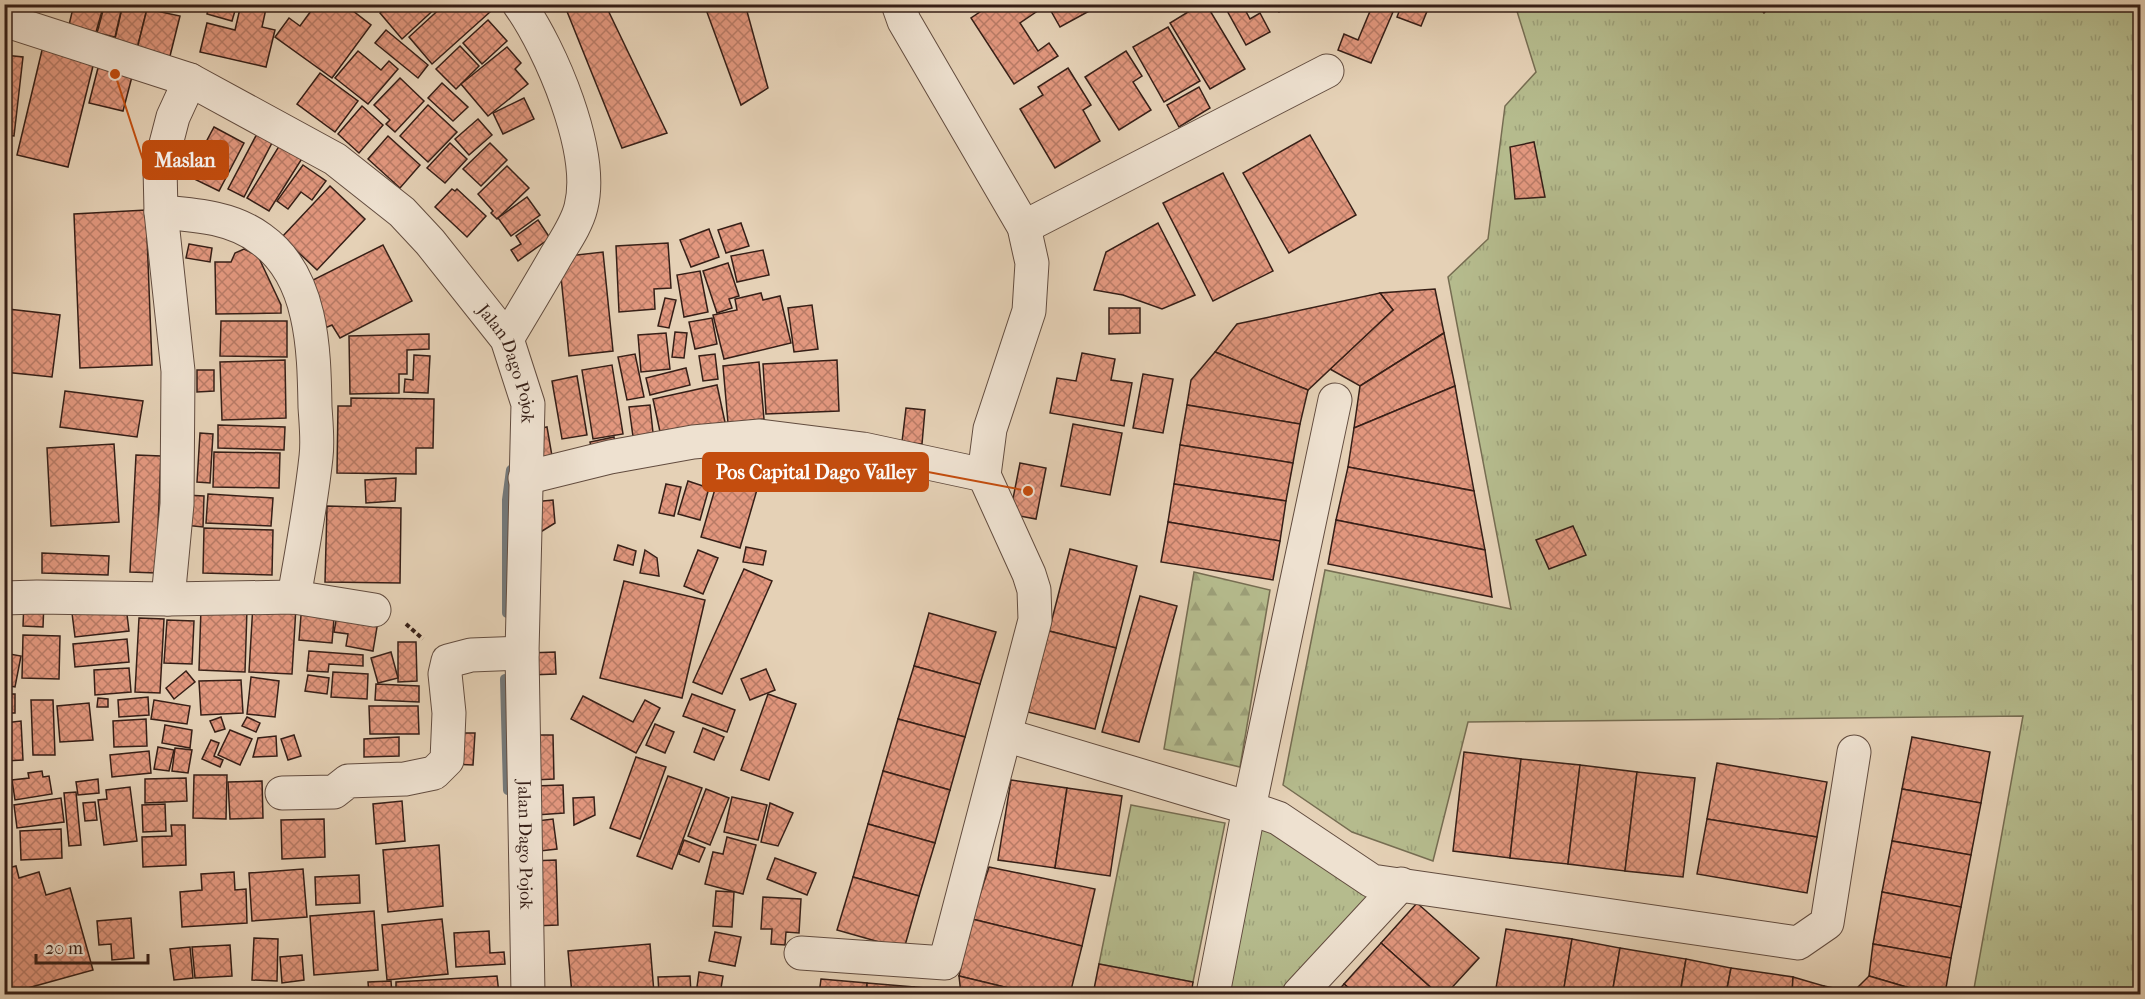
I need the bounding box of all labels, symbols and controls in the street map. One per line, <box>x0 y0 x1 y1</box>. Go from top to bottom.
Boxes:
callout: Maslan <box>143 141 228 179</box>
text: Maslan <box>153 149 216 172</box>
street label: Jalan Dago Pojok <box>471 299 538 424</box>
callout: Pos Capital Dago Valley <box>703 453 928 491</box>
text: Pos Capital Dago Valley <box>716 461 918 484</box>
street label: Jalan Dago Pojok <box>513 778 537 910</box>
scale bar <box>36 927 148 965</box>
text: 20 m <box>45 938 83 959</box>

